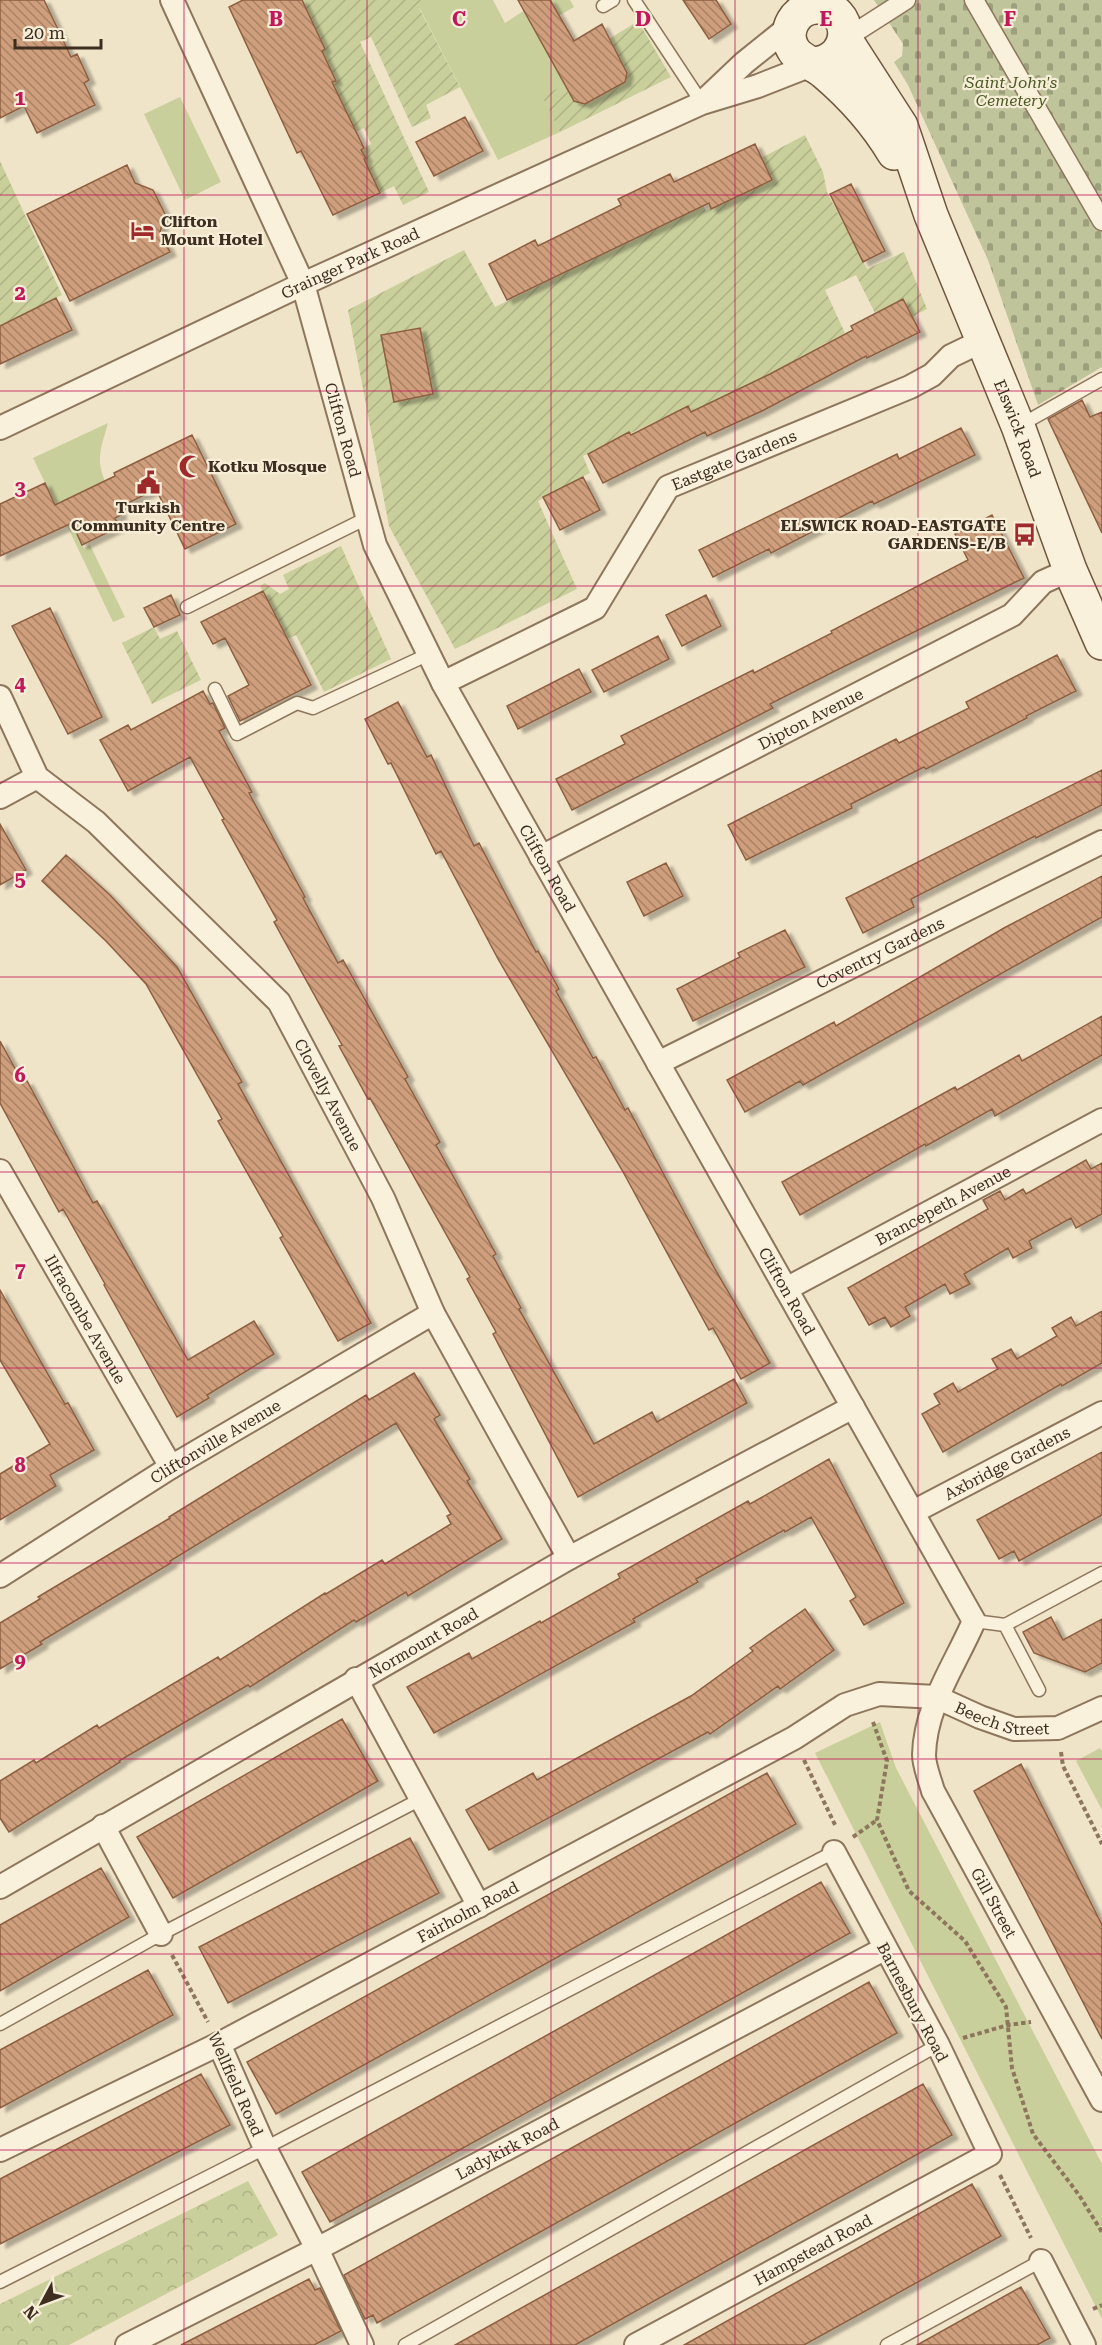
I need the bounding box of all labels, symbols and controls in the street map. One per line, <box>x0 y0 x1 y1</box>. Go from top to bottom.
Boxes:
text: B <box>269 7 283 31</box>
text: C <box>452 7 466 31</box>
text: D <box>635 7 651 31</box>
text: E <box>820 7 833 31</box>
text: F <box>1004 7 1016 31</box>
scale bar <box>15 12 100 50</box>
text: 20 m <box>24 22 65 43</box>
park label: Saint John's Cemetery <box>964 73 1057 110</box>
text: 1 <box>14 86 26 110</box>
place label: Clifton Mount Hotel <box>161 212 263 249</box>
hotel icon: Clifton Mount Hotel <box>130 217 156 243</box>
street label: Grainger Park Road <box>278 224 422 303</box>
text: 2 <box>14 281 26 305</box>
street label: Elswick Road <box>990 377 1045 480</box>
street label: Clifton Road <box>321 380 365 479</box>
street label: Eastgate Gardens <box>669 426 800 495</box>
mosque icon: Kotku Mosque <box>177 453 203 479</box>
place label: Kotku Mosque <box>208 457 327 476</box>
public building icon: Turkish Community Centre <box>135 469 161 495</box>
text: 3 <box>14 476 26 500</box>
place label: Turkish Community Centre <box>71 498 225 535</box>
place label: ELSWICK ROAD-EASTGATE GARDENS-E/B <box>781 516 1006 553</box>
bus stop icon: ELSWICK ROAD-EASTGATE GARDENS-E/B <box>1011 521 1037 547</box>
text: 4 <box>14 672 26 696</box>
street label: Dipton Avenue <box>755 684 867 754</box>
street label: Clifton Road <box>515 821 580 915</box>
text: 5 <box>14 867 26 891</box>
street label: Coventry Gardens <box>813 913 948 993</box>
street label: Clovelly Avenue <box>290 1036 365 1155</box>
text: 6 <box>14 1063 26 1087</box>
street label: Brancepeth Avenue <box>872 1161 1014 1249</box>
street label: Clifton Road <box>754 1244 819 1338</box>
street label: Ilfracombe Avenue <box>40 1251 130 1387</box>
text: 7 <box>14 1258 26 1282</box>
street label: Cliftonville Avenue <box>147 1396 284 1488</box>
street label: Axbridge Gardens <box>941 1422 1074 1504</box>
text: 8 <box>14 1453 26 1477</box>
street label: Normount Road <box>366 1604 482 1682</box>
text: 9 <box>14 1649 26 1673</box>
street label: Beech Street <box>952 1698 1050 1739</box>
street label: Gill Street <box>967 1864 1021 1942</box>
street label: Fairholm Road <box>414 1877 522 1947</box>
street label: Barnesbury Road <box>873 1939 952 2065</box>
street label: Wellfield Road <box>204 2029 267 2139</box>
street label: Ladykirk Road <box>453 2114 562 2184</box>
street label: Hampstead Road <box>751 2210 875 2290</box>
north arrow <box>12 2273 72 2333</box>
text: N <box>20 2302 42 2323</box>

